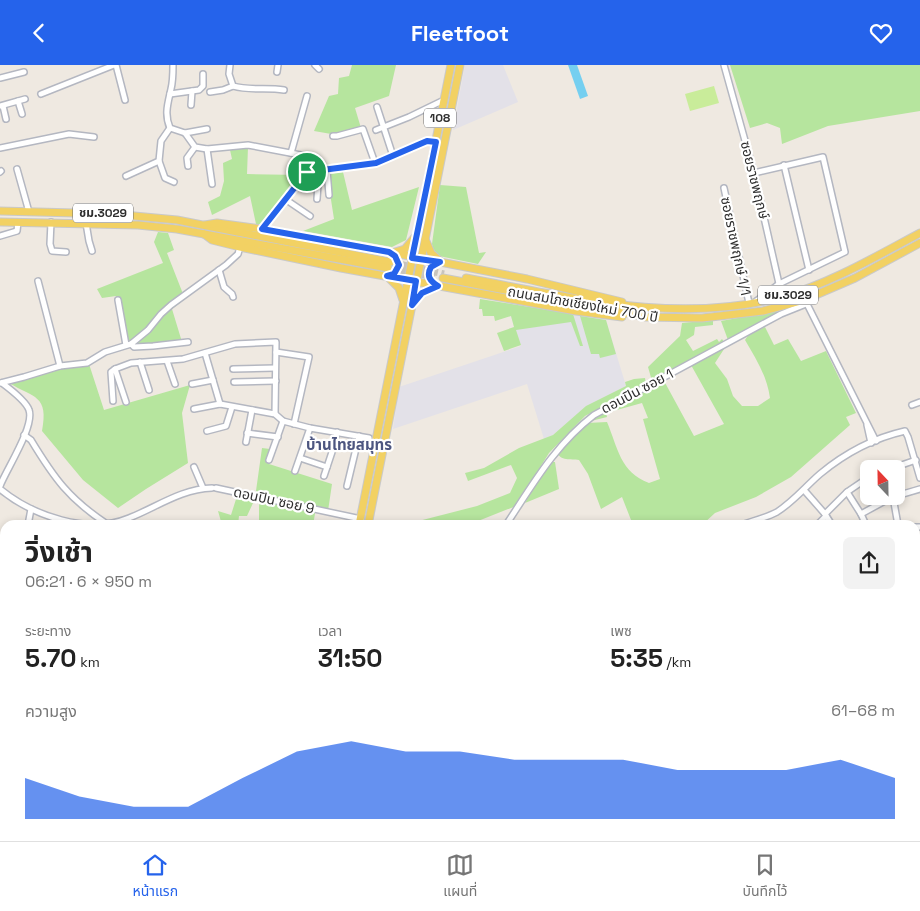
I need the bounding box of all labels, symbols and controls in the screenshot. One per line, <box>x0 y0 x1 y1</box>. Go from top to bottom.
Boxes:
icon: back <box>25 19 53 47</box>
text: Fleetfoot <box>411 19 509 47</box>
icon: heart <box>867 19 895 47</box>
road number: 108 <box>424 109 456 127</box>
street label: ซอยราชพฤกษ์ <box>737 139 773 221</box>
pin <box>286 151 328 193</box>
icon: arrive <box>293 158 321 186</box>
street label: ซอยราชพฤกษ์ 1/1 <box>717 195 755 297</box>
road number: ชม.3029 <box>73 203 133 223</box>
street label: ถนนสมโภชเชียงใหม่ 700 ปี <box>506 282 660 326</box>
road number: ชม.3029 <box>758 285 818 305</box>
street label: ดอนปิน ซอย 1 <box>598 364 676 418</box>
district label: บ้านไทยสมุทร <box>306 435 392 454</box>
north arrow <box>860 460 905 505</box>
map controls <box>860 460 905 505</box>
street label: ดอนปิน ซอย 9 <box>232 483 316 517</box>
text: วิ่งเช้า <box>25 534 93 570</box>
button: share <box>843 537 895 589</box>
text: 06:21 · 6 × 950 m <box>25 571 152 592</box>
text: ระยะทาง <box>25 622 71 640</box>
text: เวลา <box>318 622 342 640</box>
text: เพซ <box>610 622 632 640</box>
text: 5.70 <box>25 642 77 674</box>
text: 31:50 <box>318 642 382 674</box>
text: 5:35 <box>610 642 663 674</box>
text: km <box>77 653 100 671</box>
text: /km <box>663 653 691 671</box>
text: 61–68 m <box>831 700 895 721</box>
text: ความสูง <box>25 701 77 722</box>
tab: หน้าแรก <box>133 851 178 902</box>
tab: แผนที่ <box>443 851 477 902</box>
tab: บันทึกไว้ <box>742 851 787 902</box>

